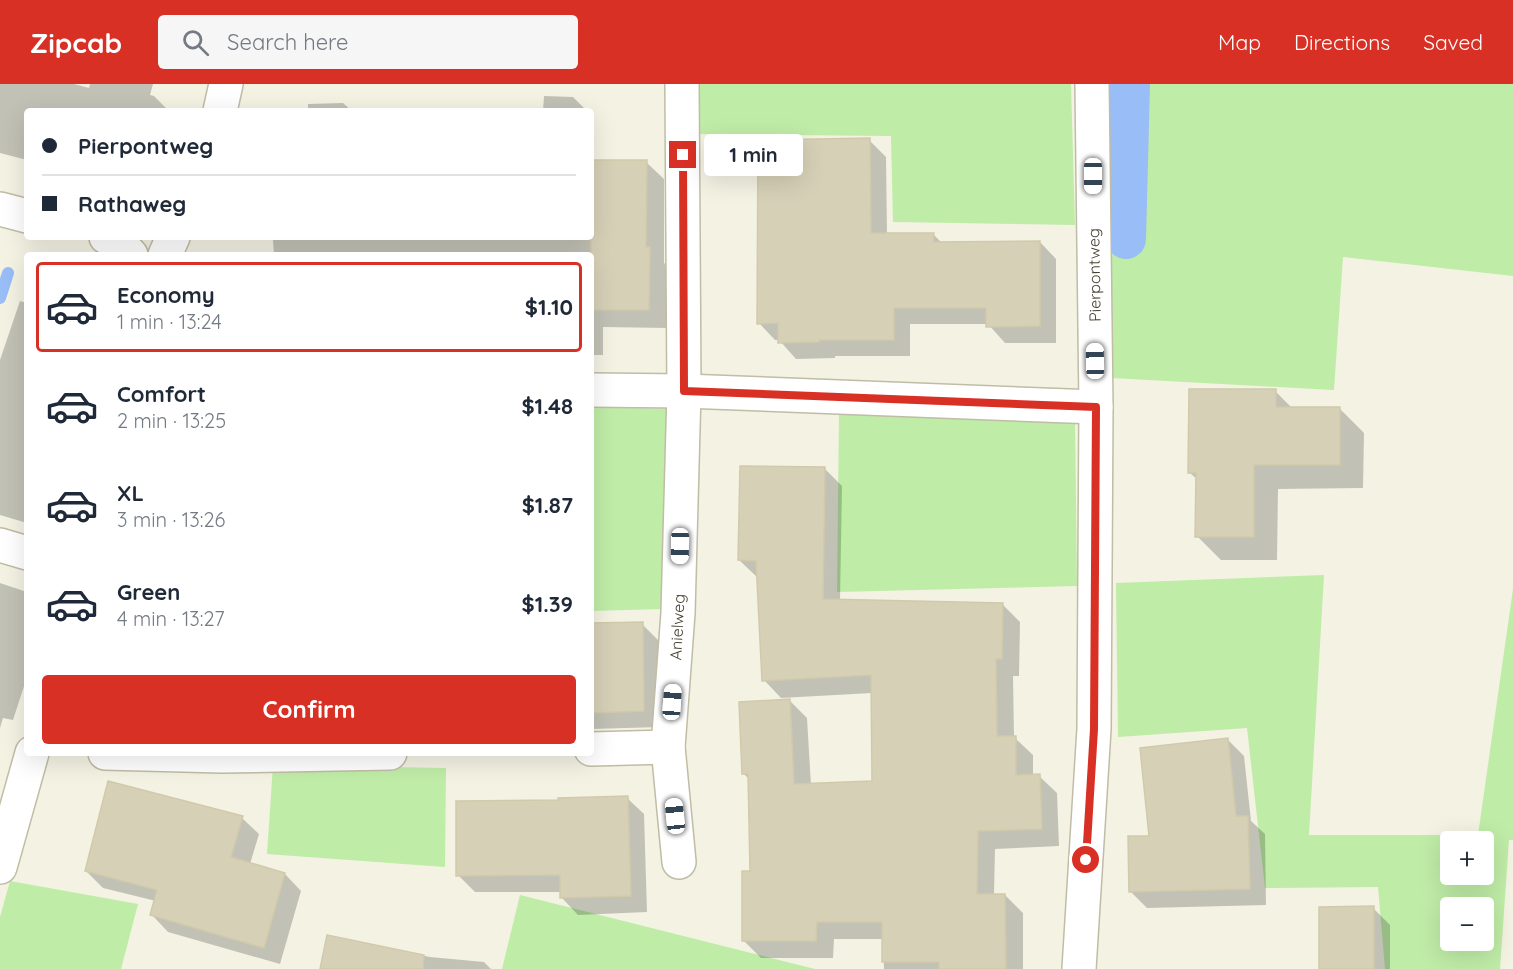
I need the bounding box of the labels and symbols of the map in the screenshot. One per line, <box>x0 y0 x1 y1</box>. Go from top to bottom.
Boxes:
callout: 1 min <box>704 134 803 176</box>
route end <box>669 141 696 168</box>
car <box>1084 158 1102 194</box>
street label: Pierpontweg <box>1083 228 1105 322</box>
car <box>1086 343 1104 379</box>
car <box>671 528 689 564</box>
street label: Anielweg <box>665 593 689 661</box>
car <box>662 683 682 721</box>
car <box>664 797 686 835</box>
route start <box>1072 846 1099 873</box>

